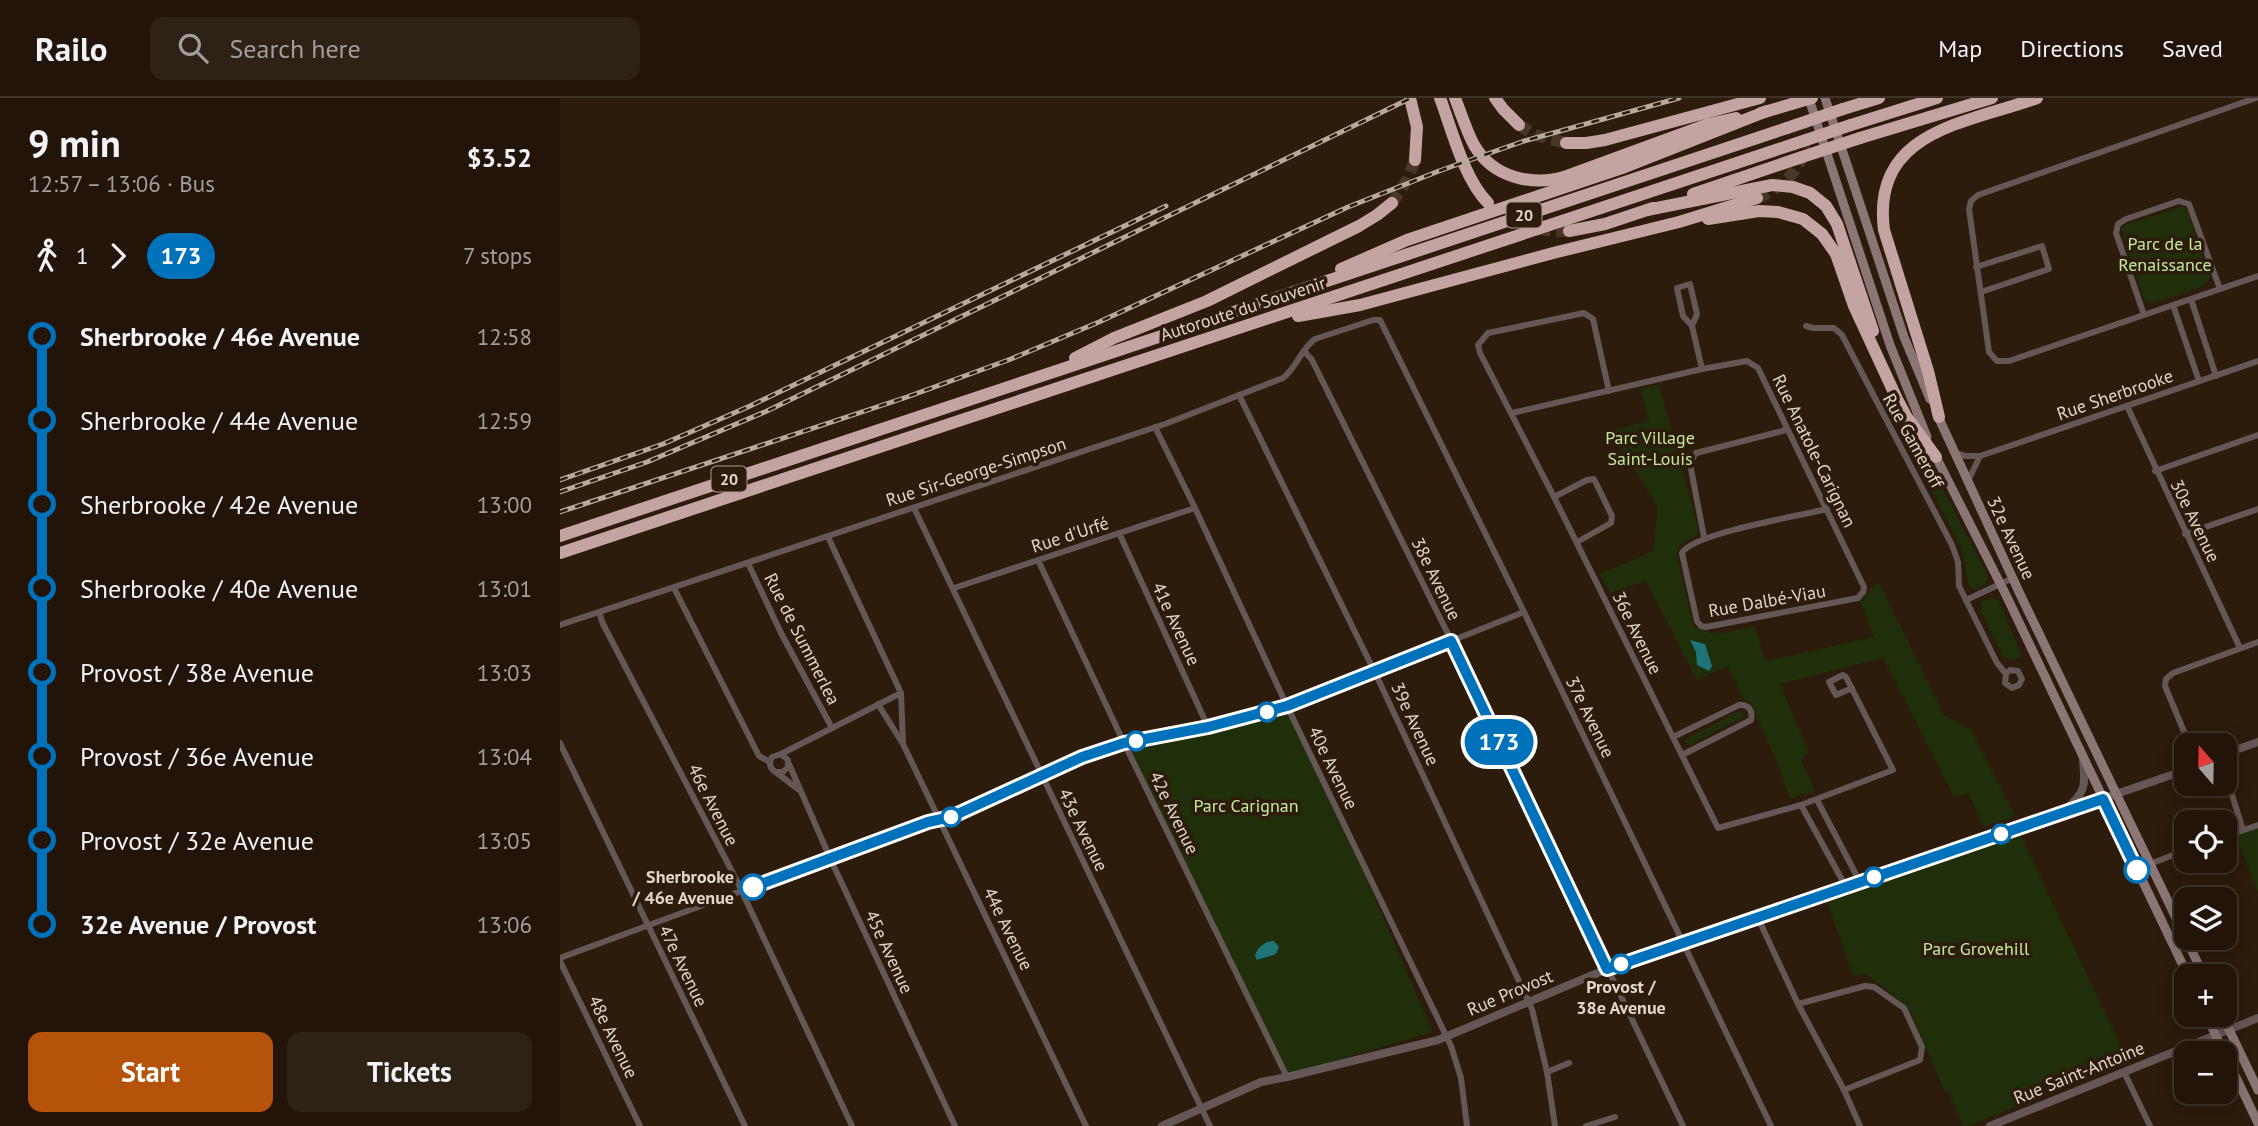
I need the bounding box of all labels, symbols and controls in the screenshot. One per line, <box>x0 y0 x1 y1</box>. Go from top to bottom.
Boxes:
search box <box>150 17 640 80</box>
text: Railo <box>35 27 108 70</box>
icon: search <box>174 29 212 67</box>
text: Search here <box>230 32 361 65</box>
text: Map <box>1938 33 1982 64</box>
text: Directions <box>2020 33 2124 64</box>
text: Saved <box>2162 33 2223 64</box>
text: 9 min <box>28 118 121 167</box>
text: $3.52 <box>467 141 532 174</box>
text: 12:57 – 13:06 · Bus <box>28 169 215 198</box>
road number: 20 <box>1506 203 1542 228</box>
park label: Parc de la Renaissance <box>2118 232 2212 276</box>
icon: walk <box>28 237 66 275</box>
icon: forward <box>99 237 137 275</box>
text: 173 <box>161 240 201 271</box>
text: 1 <box>76 241 89 270</box>
text: 7 stops <box>463 241 532 270</box>
street label: Autoroute du Souvenir <box>1157 271 1328 346</box>
text: Sherbrooke / 46e Avenue <box>80 320 360 353</box>
text: 12:58 <box>477 322 532 351</box>
street label: Rue Sherbrooke <box>2054 364 2176 425</box>
street label: Rue Anatole-Carignan <box>1767 370 1861 531</box>
street label: Rue Gameroff <box>1878 389 1950 493</box>
text: Sherbrooke / 44e Avenue <box>80 404 358 437</box>
text: 12:59 <box>477 406 532 435</box>
park label: Parc Village Saint-Louis <box>1605 426 1695 470</box>
street label: Rue Sir-George-Simpson <box>883 432 1069 512</box>
road number: 20 <box>712 466 746 492</box>
street label: 30e Avenue <box>2166 476 2225 566</box>
text: Sherbrooke / 42e Avenue <box>80 488 358 521</box>
text: 13:00 <box>477 490 532 519</box>
street label: 32e Avenue <box>1982 492 2041 583</box>
street label: Rue d'Urfé <box>1028 511 1112 558</box>
street label: 38e Avenue <box>1407 534 1466 624</box>
street label: Rue de Summerlea <box>759 569 846 709</box>
text: Sherbrooke / 40e Avenue <box>80 572 358 605</box>
text: 13:01 <box>477 574 532 603</box>
street label: 41e Avenue <box>1147 578 1206 669</box>
street label: Rue Dalbé-Viau <box>1706 579 1827 622</box>
street label: 36e Avenue <box>1608 588 1667 678</box>
text: Provost / 38e Avenue <box>80 656 314 689</box>
text: 13:03 <box>477 658 532 687</box>
street label: 37e Avenue <box>1561 672 1620 761</box>
street label: 39e Avenue <box>1386 678 1445 769</box>
unlabelled marker <box>1257 702 1277 722</box>
line badge: 173 <box>1459 719 1539 765</box>
street label: 40e Avenue <box>1304 723 1363 813</box>
text: 173 <box>1479 726 1519 757</box>
unlabelled marker <box>1126 731 1146 751</box>
north arrow <box>2174 733 2236 796</box>
map controls <box>2174 733 2237 1104</box>
text: Provost / 36e Avenue <box>80 740 314 773</box>
text: 13:04 <box>477 742 532 771</box>
street label: 46e Avenue <box>683 760 744 850</box>
street label: 42e Avenue <box>1145 768 1204 858</box>
street label: 43e Avenue <box>1054 785 1113 875</box>
park label: Parc Carignan <box>1193 794 1299 817</box>
unlabelled marker <box>941 807 961 827</box>
button: locate <box>2174 810 2237 873</box>
text: Provost / 32e Avenue <box>80 824 314 857</box>
unlabelled marker <box>1991 824 2011 844</box>
text: 13:05 <box>477 826 532 855</box>
unlabelled marker <box>2124 857 2150 883</box>
place label: Sherbrooke / 46e Avenue <box>632 865 734 909</box>
unlabelled marker <box>1864 867 1884 887</box>
marker: Sherbrooke / 46e Avenue <box>740 874 766 900</box>
street label: 44e Avenue <box>979 884 1038 974</box>
button: layers <box>2174 887 2237 950</box>
street label: 45e Avenue <box>860 906 919 997</box>
text: 32e Avenue / Provost <box>80 908 316 941</box>
text: 13:06 <box>477 910 532 939</box>
street label: 47e Avenue <box>654 921 713 1010</box>
park label: Parc Grovehill <box>1923 937 2030 960</box>
marker: Provost / 38e Avenue <box>1611 954 1631 974</box>
street label: Rue Provost <box>1463 964 1556 1021</box>
button: + <box>2174 964 2237 1027</box>
place label: Provost / 38e Avenue <box>1576 975 1666 1019</box>
street label: 48e Avenue <box>584 992 643 1082</box>
button: Start <box>28 1032 273 1112</box>
button: Tickets <box>287 1032 532 1112</box>
street label: Rue Saint-Antoine <box>2010 1036 2148 1109</box>
button: − <box>2174 1041 2237 1104</box>

